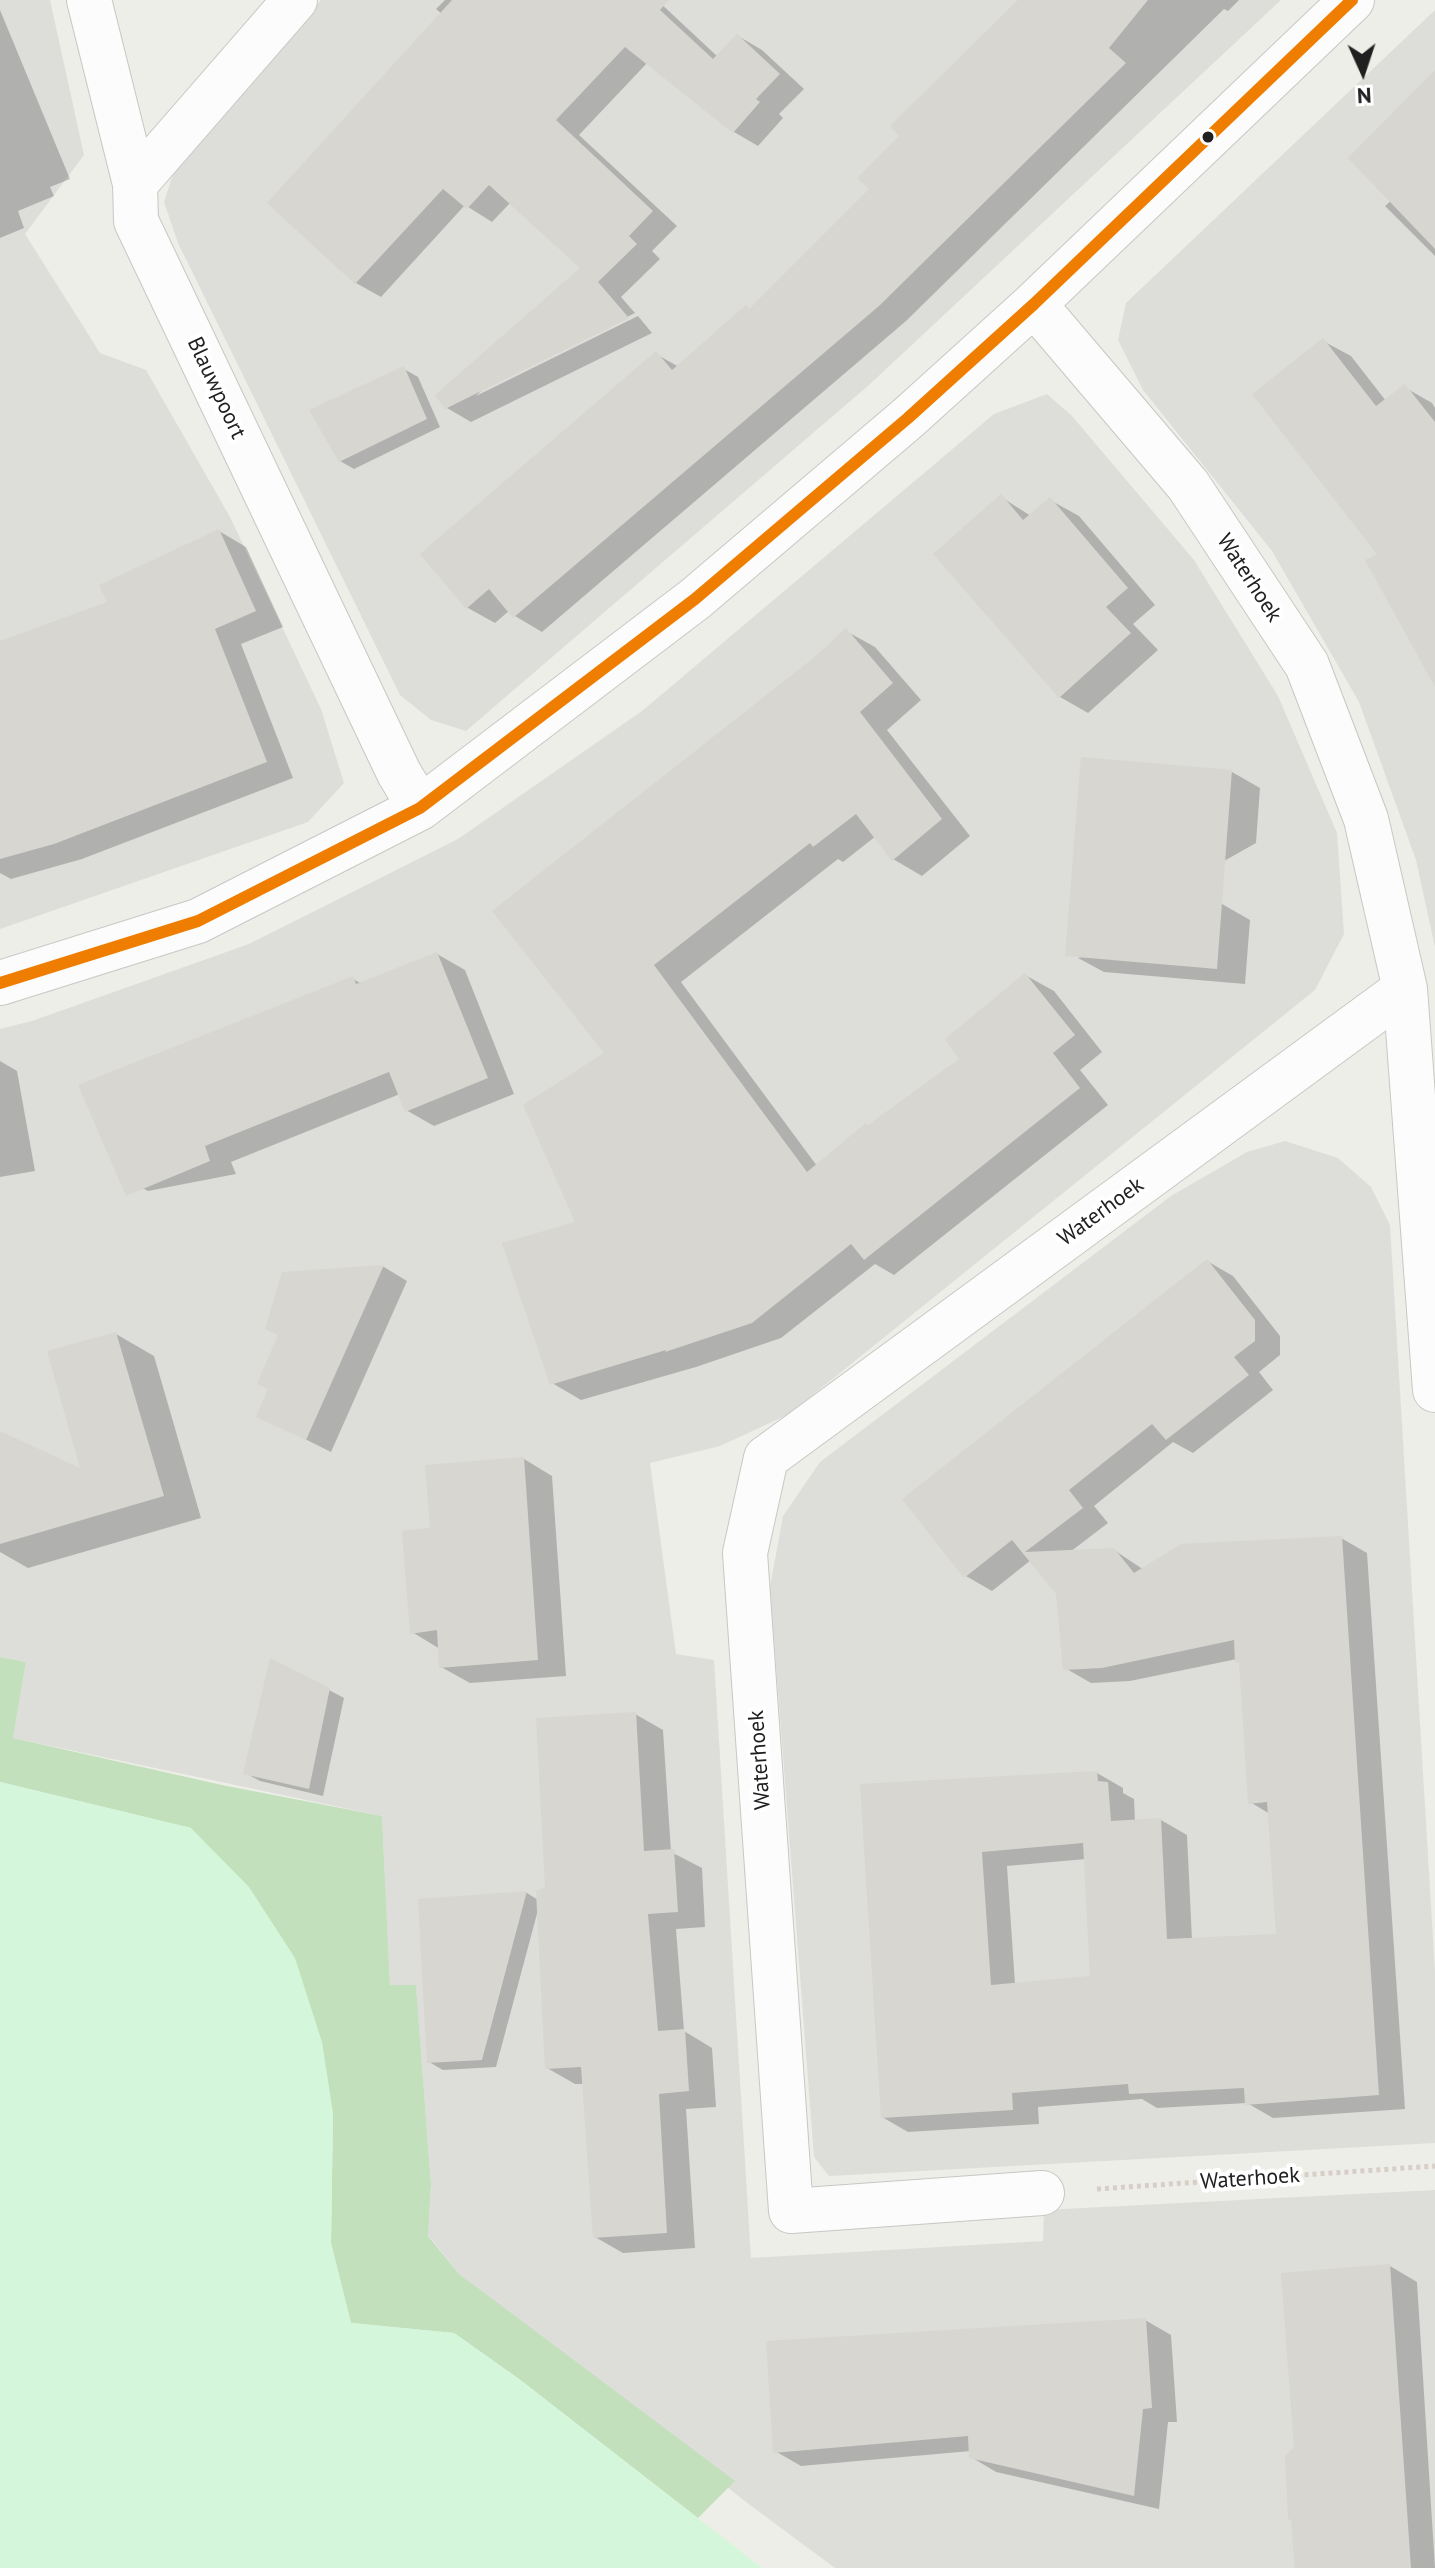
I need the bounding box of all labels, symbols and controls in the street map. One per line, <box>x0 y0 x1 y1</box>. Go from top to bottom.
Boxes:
north arrow <box>1323 32 1403 112</box>
text: N <box>1356 82 1372 110</box>
unlabelled marker <box>1200 129 1216 145</box>
street label: Blauwpoort <box>181 333 251 443</box>
street label: Waterhoek <box>1211 529 1287 627</box>
street label: Waterhoek <box>1053 1172 1149 1252</box>
street label: Waterhoek <box>743 1709 777 1811</box>
street label: Waterhoek <box>1199 2162 1301 2196</box>

